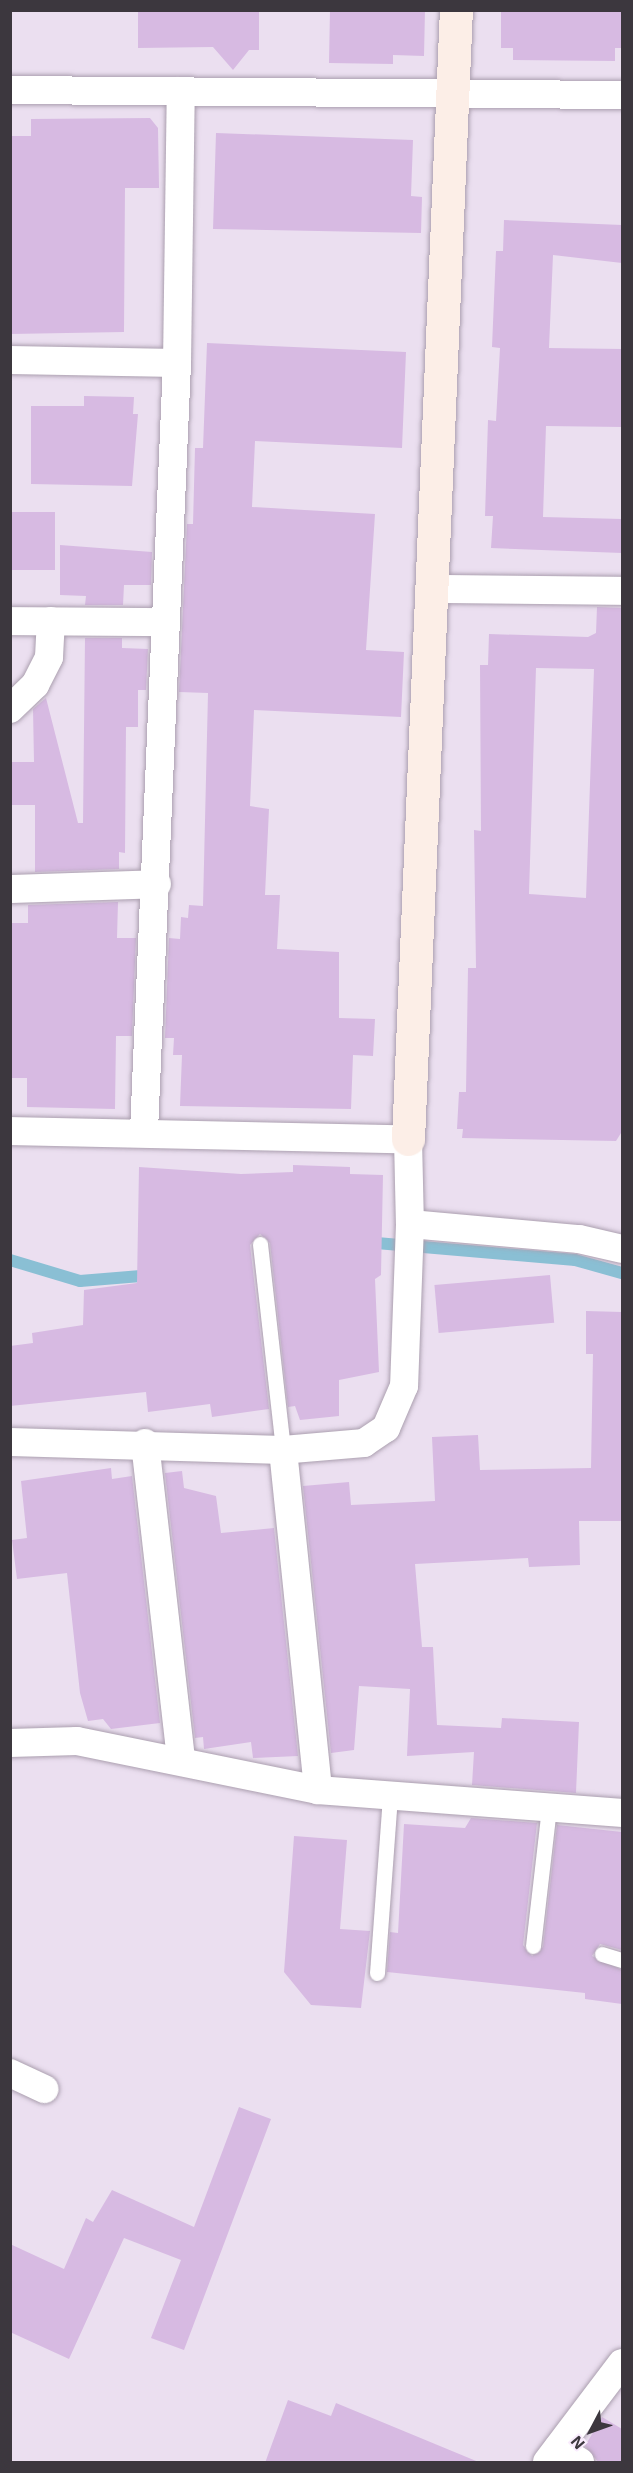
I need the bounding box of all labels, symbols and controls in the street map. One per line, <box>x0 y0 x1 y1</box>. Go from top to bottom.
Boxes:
north arrow <box>561 2401 621 2461</box>
text: N <box>566 2433 588 2454</box>

